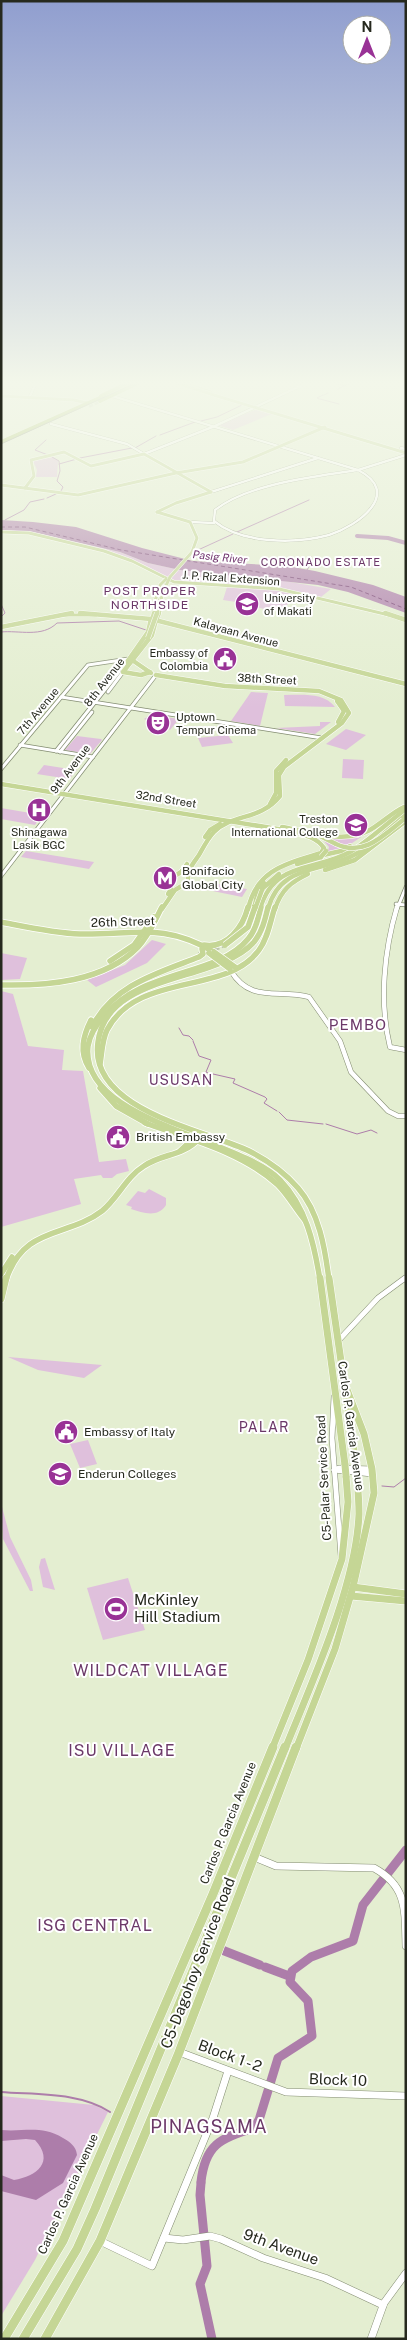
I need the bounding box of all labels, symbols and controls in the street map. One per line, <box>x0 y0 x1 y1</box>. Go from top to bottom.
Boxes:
north arrow <box>342 15 392 65</box>
text: N <box>362 19 372 35</box>
water label: Pasig River <box>192 548 249 566</box>
district label: CORONADO ESTATE <box>261 556 381 568</box>
street label: J. P. Rizal Extension <box>182 569 280 587</box>
district label: POST PROPER NORTHSIDE <box>103 584 197 612</box>
school or university icon: University of Makati <box>234 591 260 617</box>
place label: University of Makati <box>264 592 315 617</box>
street label: Kalayaan Avenue <box>192 615 280 649</box>
public building icon: Embassy of Colombia <box>212 646 238 672</box>
place label: Embassy of Colombia <box>149 647 209 672</box>
street label: 8th Avenue <box>81 655 127 709</box>
street label: 38th Street <box>237 671 297 687</box>
street label: 7th Avenue <box>15 685 61 737</box>
theatre icon: Uptown Tempur Cinema <box>145 710 171 736</box>
place label: Uptown Tempur Cinema <box>176 711 256 736</box>
street label: 9th Avenue <box>48 742 92 796</box>
street label: 32nd Street <box>135 788 197 810</box>
hospital icon: Shinagawa Lasik BGC <box>26 797 52 823</box>
school or university icon: Treston International College <box>343 812 369 838</box>
place label: Treston International College <box>231 813 338 838</box>
place label: Shinagawa Lasik BGC <box>11 826 67 851</box>
place label: Bonifacio Global City <box>182 864 244 892</box>
metro station icon: Bonifacio Global City <box>152 865 178 891</box>
street label: 26th Street <box>91 914 156 930</box>
district label: PEMBO <box>329 1016 387 1033</box>
district label: USUSAN <box>149 1072 213 1088</box>
public building icon: British Embassy <box>105 1124 131 1150</box>
place label: British Embassy <box>136 1130 226 1144</box>
street label: Carlos P. Garcia Avenue <box>335 1360 367 1492</box>
street label: C5-Palar Service Road <box>314 1415 334 1541</box>
public building icon: Embassy of Italy <box>53 1419 79 1445</box>
district label: PALAR <box>239 1419 289 1435</box>
place label: Embassy of Italy <box>84 1425 176 1439</box>
school or university icon: Enderun Colleges <box>47 1461 73 1487</box>
place label: Enderun Colleges <box>78 1467 176 1481</box>
place label: McKinley Hill Stadium <box>134 1591 220 1625</box>
sports icon: McKinley Hill Stadium <box>103 1596 129 1622</box>
district label: WILDCAT VILLAGE <box>73 1661 229 1680</box>
district label: ISU VILLAGE <box>68 1741 176 1760</box>
street label: Carlos P. Garcia Avenue <box>197 1760 259 1886</box>
street label: C5-Dagohoy Service Road <box>157 1875 238 2051</box>
district label: ISG CENTRAL <box>37 1916 153 1935</box>
street label: Block 1 - 2 <box>196 2036 264 2075</box>
street label: Block 10 <box>309 2070 367 2089</box>
district label: PINAGSAMA <box>150 2116 268 2137</box>
street label: Carlos P. Garcia Avenue <box>35 2131 101 2257</box>
street label: 9th Avenue <box>241 2225 321 2268</box>

